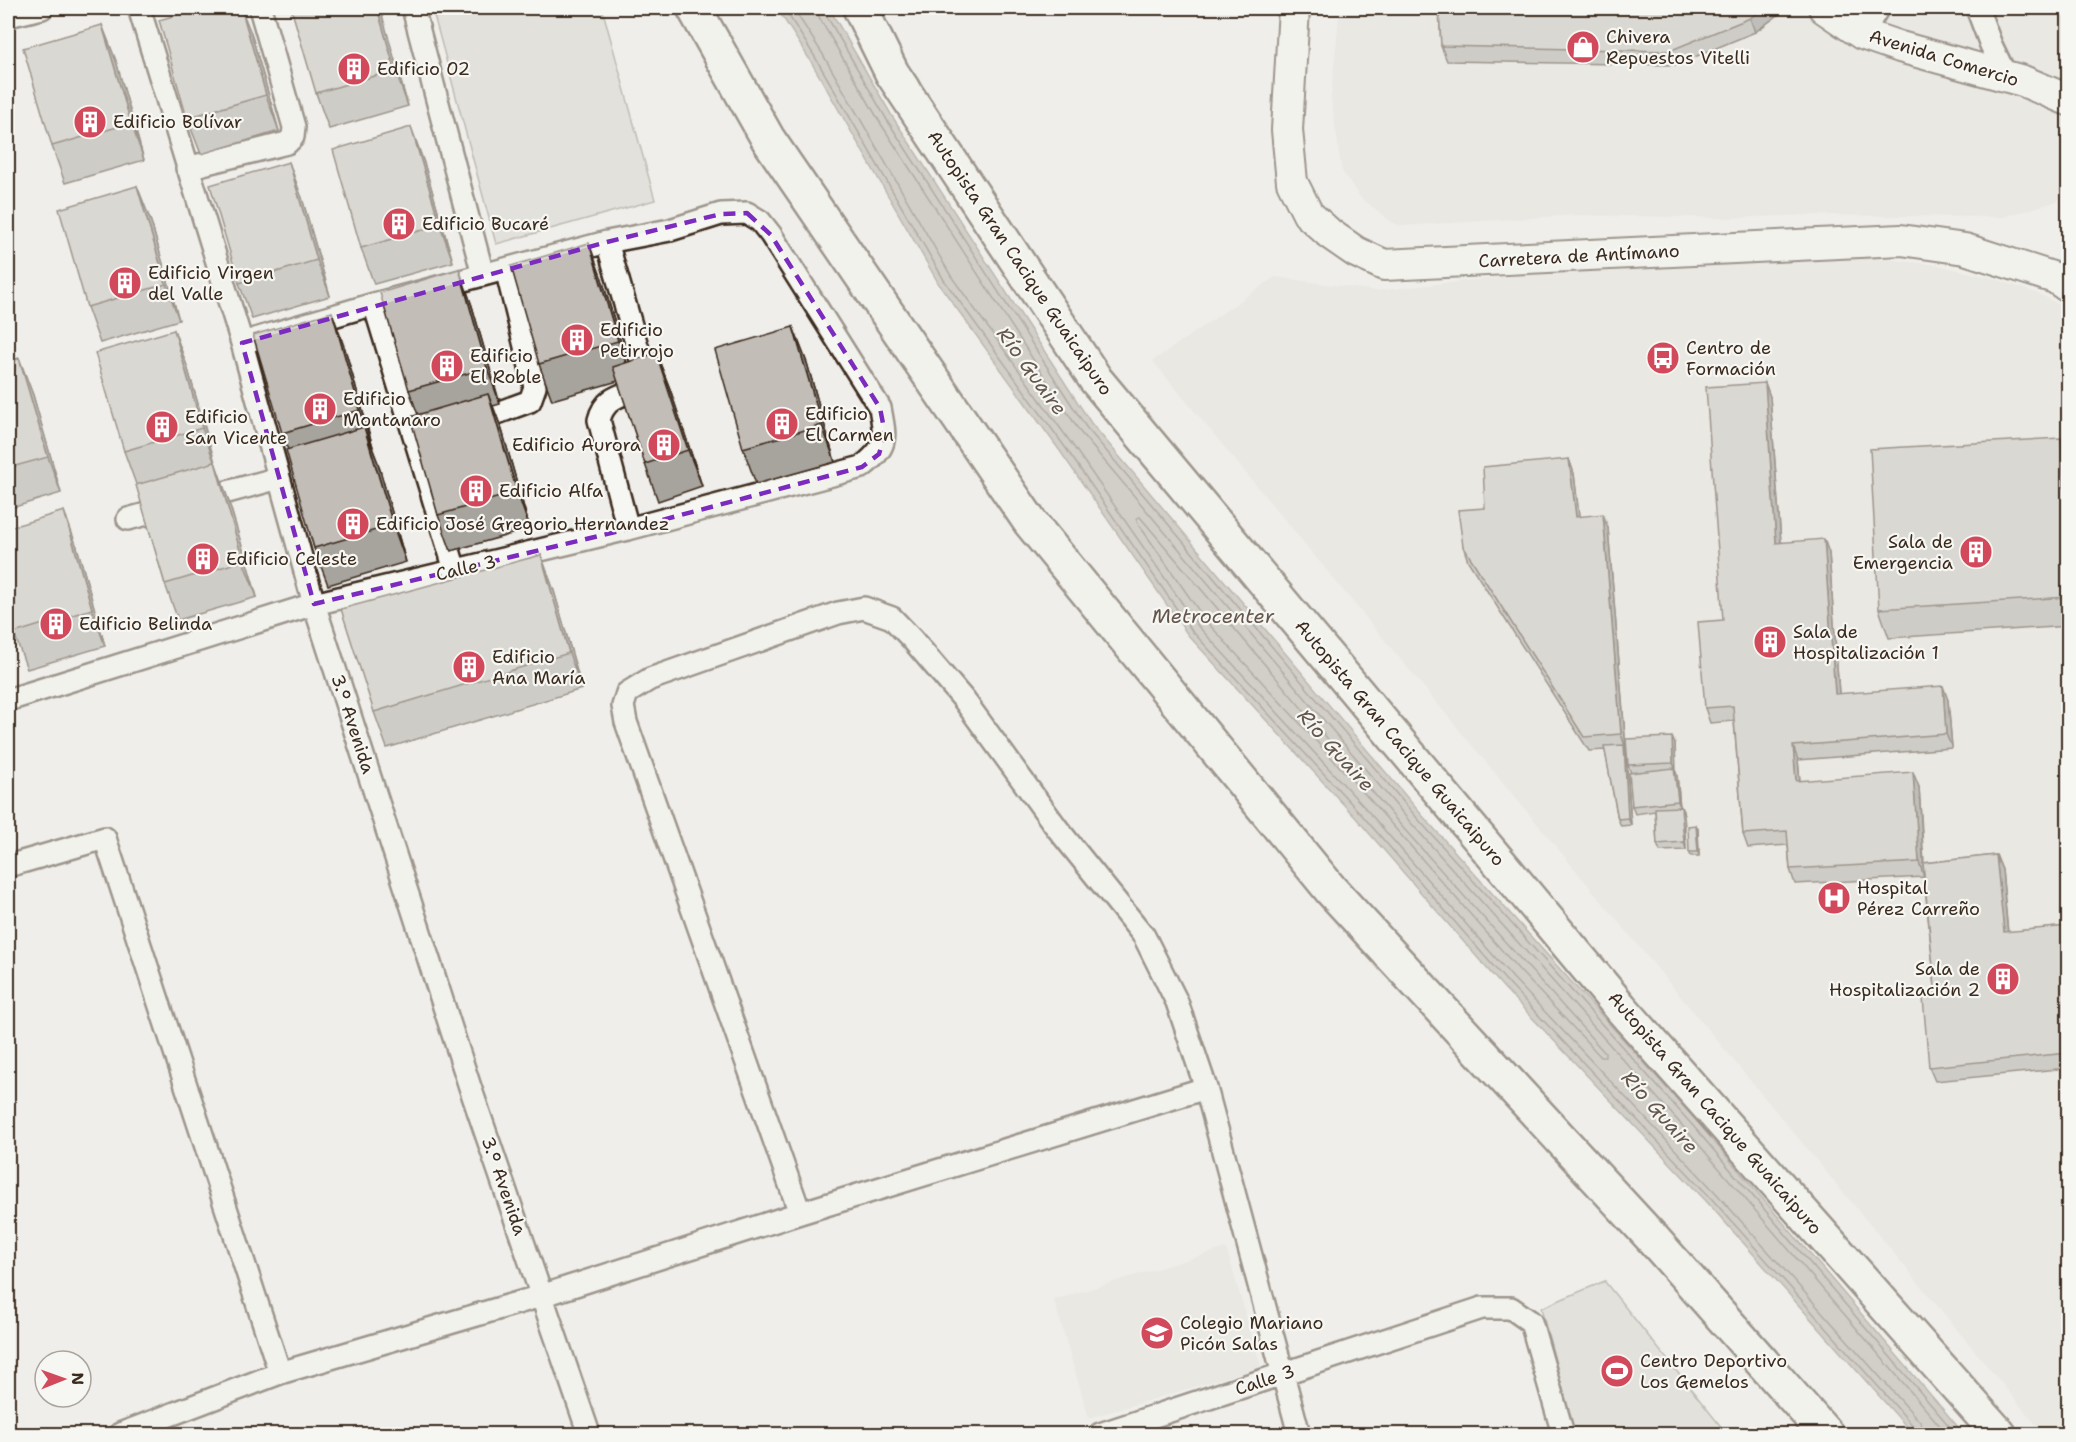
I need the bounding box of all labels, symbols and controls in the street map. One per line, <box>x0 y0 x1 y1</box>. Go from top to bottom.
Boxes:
street label: Avenida Comercio <box>1866 24 2022 92</box>
place label: Chivera Repuestos Vitelli <box>1606 25 1750 70</box>
shop icon: Chivera Repuestos Vitelli <box>1565 29 1601 65</box>
building icon: Edificio 02 <box>336 51 372 87</box>
place label: Edificio 02 <box>377 57 470 81</box>
building icon: Edificio Bolívar <box>72 104 108 140</box>
place label: Edificio Bolívar <box>113 110 242 134</box>
street label: Autopista Gran Cacique Guaicaipuro <box>922 126 1118 400</box>
building icon: Edificio Bucaré <box>381 206 417 242</box>
place label: Edificio Bucaré <box>422 212 549 236</box>
street label: Carretera de Antímano <box>1478 239 1680 273</box>
place label: Edificio Virgen del Valle <box>148 261 274 306</box>
building icon: Edificio Virgen del Valle <box>107 265 143 301</box>
place label: Edificio Petirrojo <box>600 318 674 363</box>
building icon: Edificio Petirrojo <box>559 322 595 358</box>
water label: Río Guaire <box>991 322 1073 420</box>
place label: Centro de Formación <box>1686 336 1776 381</box>
bus stop icon: Centro de Formación <box>1645 340 1681 376</box>
place label: Edificio El Roble <box>470 344 541 389</box>
building icon: Edificio El Roble <box>429 348 465 384</box>
place label: Edificio Montanaro <box>343 387 441 432</box>
building icon: Edificio Montanaro <box>302 391 338 427</box>
place label: Edificio El Carmen <box>805 402 894 447</box>
place label: Edificio San Vicente <box>185 405 287 450</box>
building icon: Edificio El Carmen <box>764 406 800 442</box>
building icon: Edificio San Vicente <box>144 409 180 445</box>
building icon: Edificio Aurora <box>646 427 682 463</box>
place label: Edificio Aurora <box>512 433 641 457</box>
building icon: Edificio Alfa <box>458 473 494 509</box>
place label: Edificio Alfa <box>499 479 603 503</box>
building icon: Edificio José Gregorio Hernandez <box>335 506 371 542</box>
place label: Edificio José Gregorio Hernandez <box>376 512 670 536</box>
place label: Sala de Emergencia <box>1853 530 1953 575</box>
building icon: Sala de Emergencia <box>1958 534 1994 570</box>
building icon: Edificio Celeste <box>185 541 221 577</box>
place label: Edificio Celeste <box>226 547 357 571</box>
street label: Calle 3 <box>433 549 499 587</box>
water label: Metrocenter <box>1152 603 1275 629</box>
building icon: Edificio Belinda <box>38 606 74 642</box>
place label: Edificio Belinda <box>79 612 212 636</box>
street label: Autopista Gran Cacique Guaicaipuro <box>1290 615 1510 871</box>
place label: Sala de Hospitalización 1 <box>1793 620 1939 665</box>
building icon: Sala de Hospitalización 1 <box>1752 624 1788 660</box>
place label: Edificio Ana María <box>492 645 585 690</box>
building icon: Edificio Ana María <box>451 649 487 685</box>
street label: 3.° Avenida <box>326 671 380 777</box>
water label: Río Guaire <box>1292 703 1380 797</box>
place label: Hospital Pérez Carreño <box>1857 876 1980 921</box>
hospital icon: Hospital Pérez Carreño <box>1816 880 1852 916</box>
place label: Sala de Hospitalización 2 <box>1829 957 1980 1002</box>
building icon: Sala de Hospitalización 2 <box>1985 961 2021 997</box>
street label: Autopista Gran Cacique Guaicaipuro <box>1603 986 1827 1240</box>
water label: Río Guaire <box>1616 1065 1704 1159</box>
street label: 3.° Avenida <box>476 1133 532 1239</box>
place label: Colegio Mariano Picón Salas <box>1180 1311 1323 1356</box>
school or university icon: Colegio Mariano Picón Salas <box>1139 1315 1175 1351</box>
north arrow <box>33 1349 93 1409</box>
place label: Centro Deportivo Los Gemelos <box>1640 1349 1787 1394</box>
sports icon: Centro Deportivo Los Gemelos <box>1599 1353 1635 1389</box>
street label: Calle 3 <box>1232 1359 1298 1401</box>
text: N <box>67 1372 88 1385</box>

